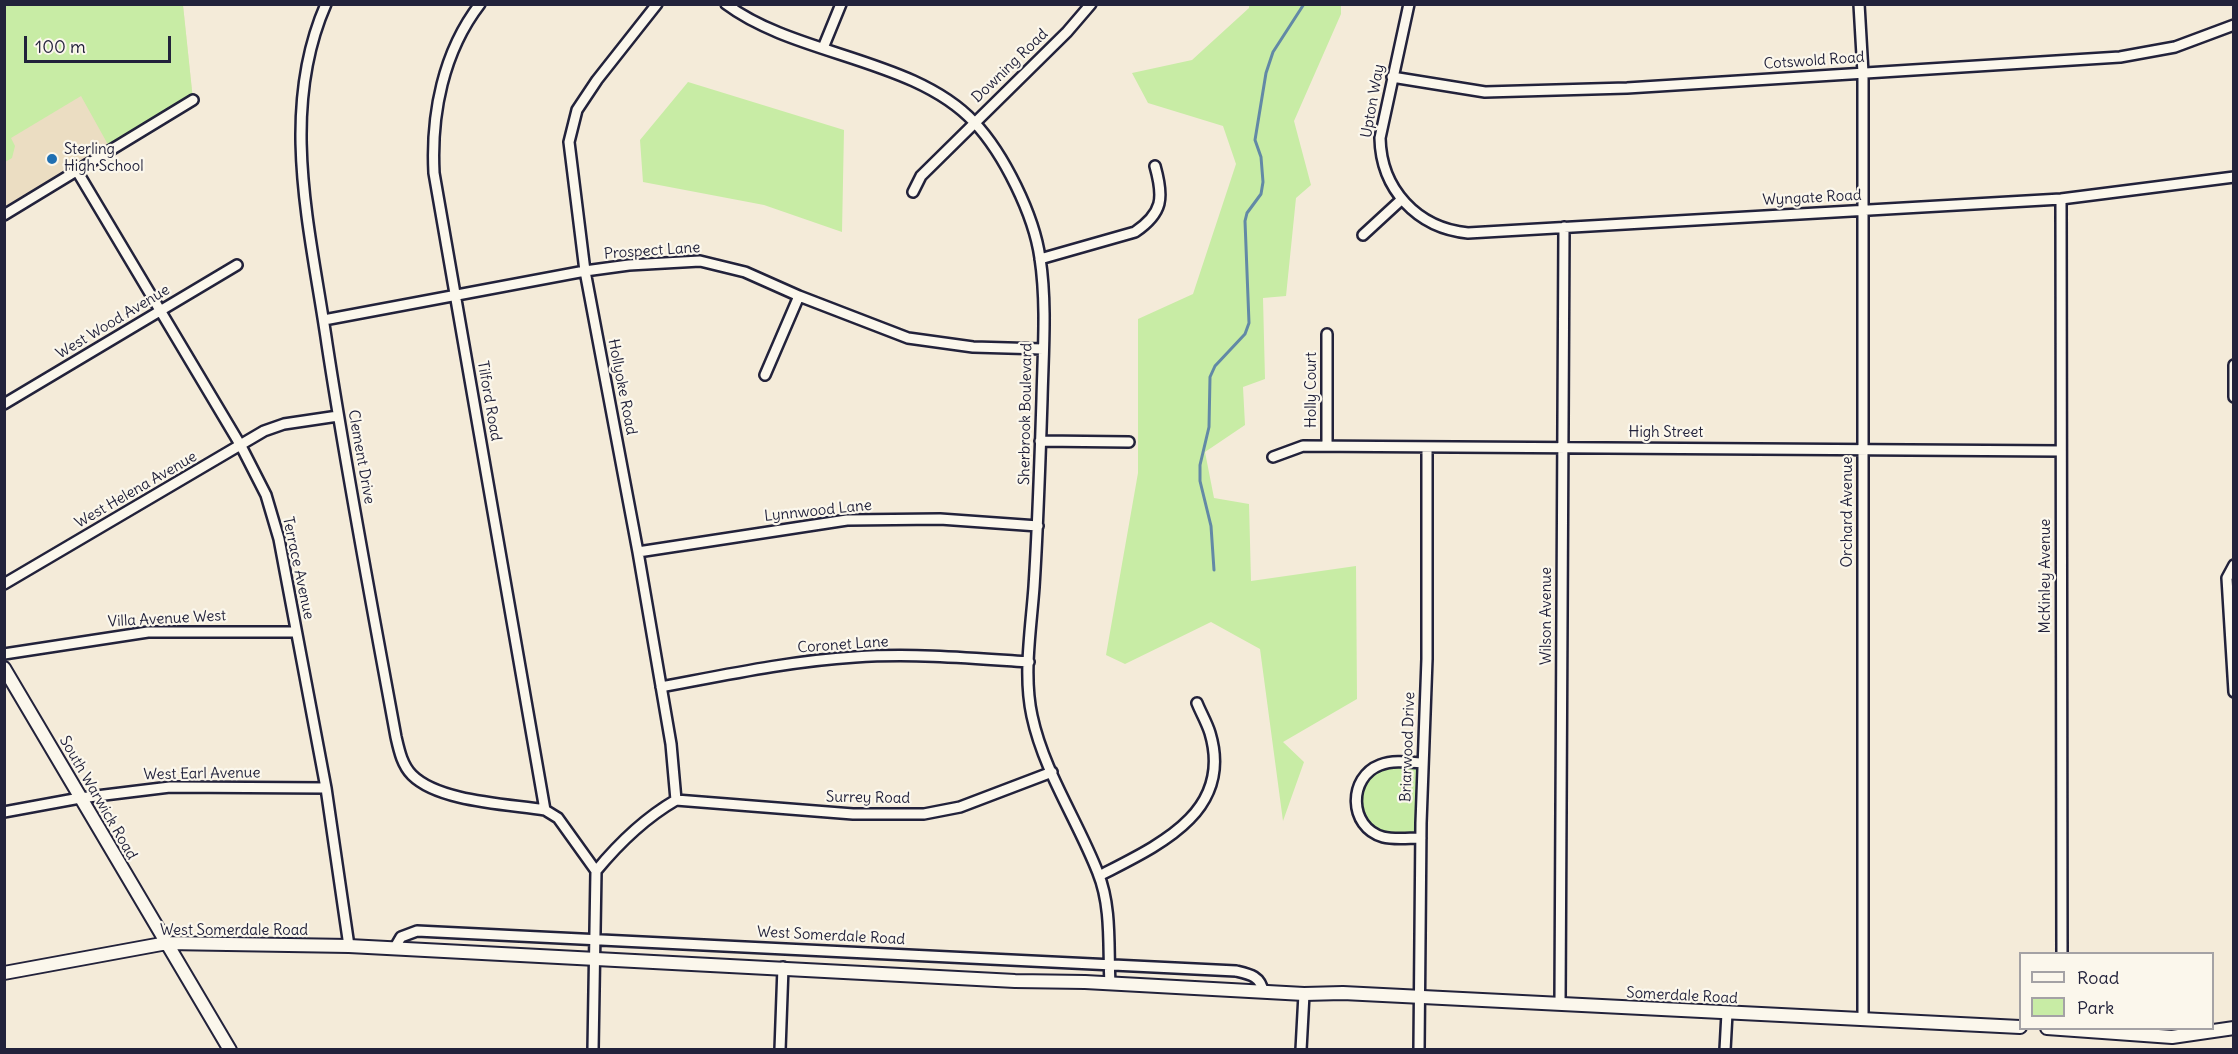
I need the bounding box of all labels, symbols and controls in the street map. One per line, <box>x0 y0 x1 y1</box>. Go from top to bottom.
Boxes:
scale bar <box>27 24 174 62</box>
street label: Downing Road <box>968 25 1052 107</box>
text: 100 m <box>35 35 86 58</box>
street label: Cotswold Road <box>1763 48 1865 74</box>
street label: Upton Way <box>1358 63 1388 139</box>
place label: Sterling High School <box>64 141 144 176</box>
marker: Sterling High School <box>45 152 59 166</box>
street label: Wyngate Road <box>1762 186 1862 210</box>
street label: Prospect Lane <box>603 239 701 263</box>
street label: West Wood Avenue <box>53 281 173 363</box>
street label: Hollyoke Road <box>604 338 640 436</box>
street label: Sherbrook Boulevard <box>1016 343 1036 485</box>
street label: Holly Court <box>1303 352 1321 428</box>
street label: Tilford Road <box>473 359 505 443</box>
street label: Clement Drive <box>344 409 378 505</box>
street label: High Street <box>1629 424 1703 442</box>
street label: West Helena Avenue <box>72 448 200 532</box>
street label: Orchard Avenue <box>1839 456 1857 568</box>
street label: Lynnwood Lane <box>763 496 873 526</box>
street label: Terrace Avenue <box>278 515 318 621</box>
street label: McKinley Avenue <box>2037 519 2055 633</box>
street label: Wilson Avenue <box>1538 567 1556 665</box>
street label: Villa Avenue West <box>107 607 227 631</box>
street label: Coronet Lane <box>797 633 889 657</box>
street label: Briarwood Drive <box>1397 691 1419 803</box>
street label: South Warwick Road <box>55 733 141 863</box>
street label: West Earl Avenue <box>143 764 261 784</box>
street label: Surrey Road <box>826 788 910 808</box>
street label: West Somerdale Road <box>160 922 308 940</box>
street label: West Somerdale Road <box>757 923 905 949</box>
legend <box>2019 952 2214 1030</box>
text: Road <box>2077 966 2119 989</box>
street label: Somerdale Road <box>1626 984 1738 1008</box>
text: Park <box>2077 996 2114 1019</box>

